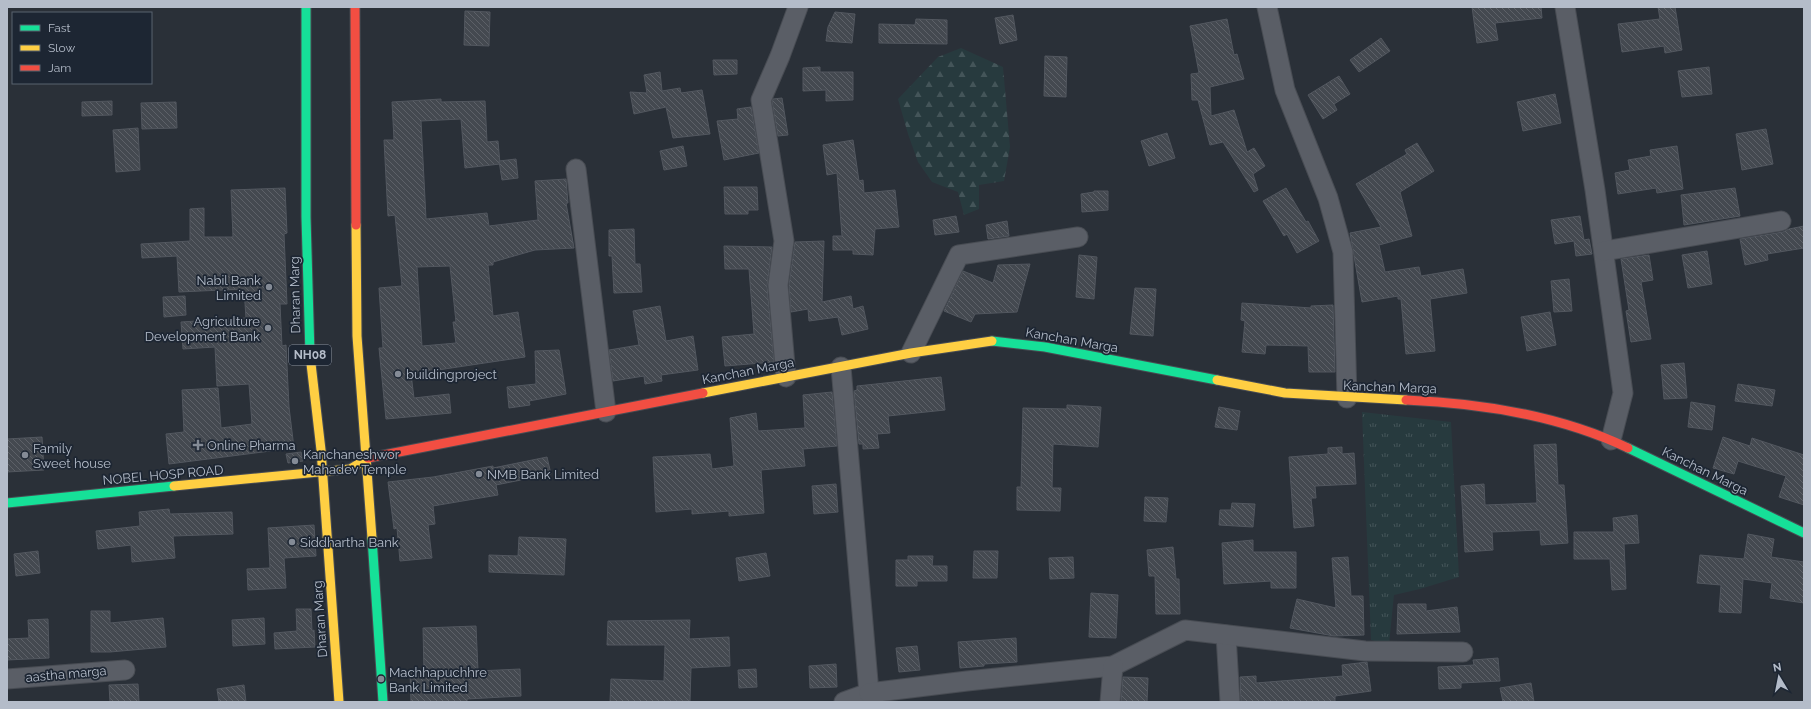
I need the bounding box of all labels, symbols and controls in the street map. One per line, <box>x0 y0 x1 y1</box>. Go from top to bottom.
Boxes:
legend <box>12 12 152 84</box>
text: Fast <box>48 21 71 35</box>
text: Slow <box>48 41 75 55</box>
text: Jam <box>48 61 71 75</box>
street label: Dharan Marg <box>287 256 303 334</box>
place label: Nabil Bank Limited <box>196 273 261 303</box>
marker: Nabil Bank Limited <box>264 282 274 292</box>
place label: Agriculture Development Bank <box>145 314 260 344</box>
marker: Agriculture Development Bank <box>263 323 273 333</box>
street label: Kanchan Marga <box>1025 324 1119 356</box>
road number: NH08 <box>289 345 331 365</box>
street label: Kanchan Marga <box>701 355 795 387</box>
place label: buildingproject <box>406 367 497 382</box>
marker: buildingproject <box>393 369 403 379</box>
street label: Kanchan Marga <box>1343 378 1437 396</box>
place label: Online Pharma <box>207 438 296 453</box>
marker: Online Pharma <box>192 439 204 451</box>
place label: Family Sweet house <box>33 441 111 471</box>
street label: Kanchan Marga <box>1660 444 1750 498</box>
place label: Kanchaneshwor Mahadev Temple <box>303 447 407 477</box>
marker: Family Sweet house <box>20 450 30 460</box>
marker: Kanchaneshwor Mahadev Temple <box>290 456 300 466</box>
street label: NOBEL HOSP ROAD <box>102 462 224 488</box>
place label: NMB Bank Limited <box>487 467 599 482</box>
marker: NMB Bank Limited <box>474 469 484 479</box>
place label: Siddhartha Bank <box>300 535 399 550</box>
marker: Siddhartha Bank <box>287 537 297 547</box>
street label: Dharan Marg <box>310 580 330 658</box>
north arrow <box>1759 657 1799 697</box>
text: N <box>1772 661 1783 675</box>
street label: aastha marga <box>25 663 107 685</box>
place label: Machhapuchhre Bank Limited <box>389 665 487 695</box>
marker: Machhapuchhre Bank Limited <box>376 674 386 684</box>

